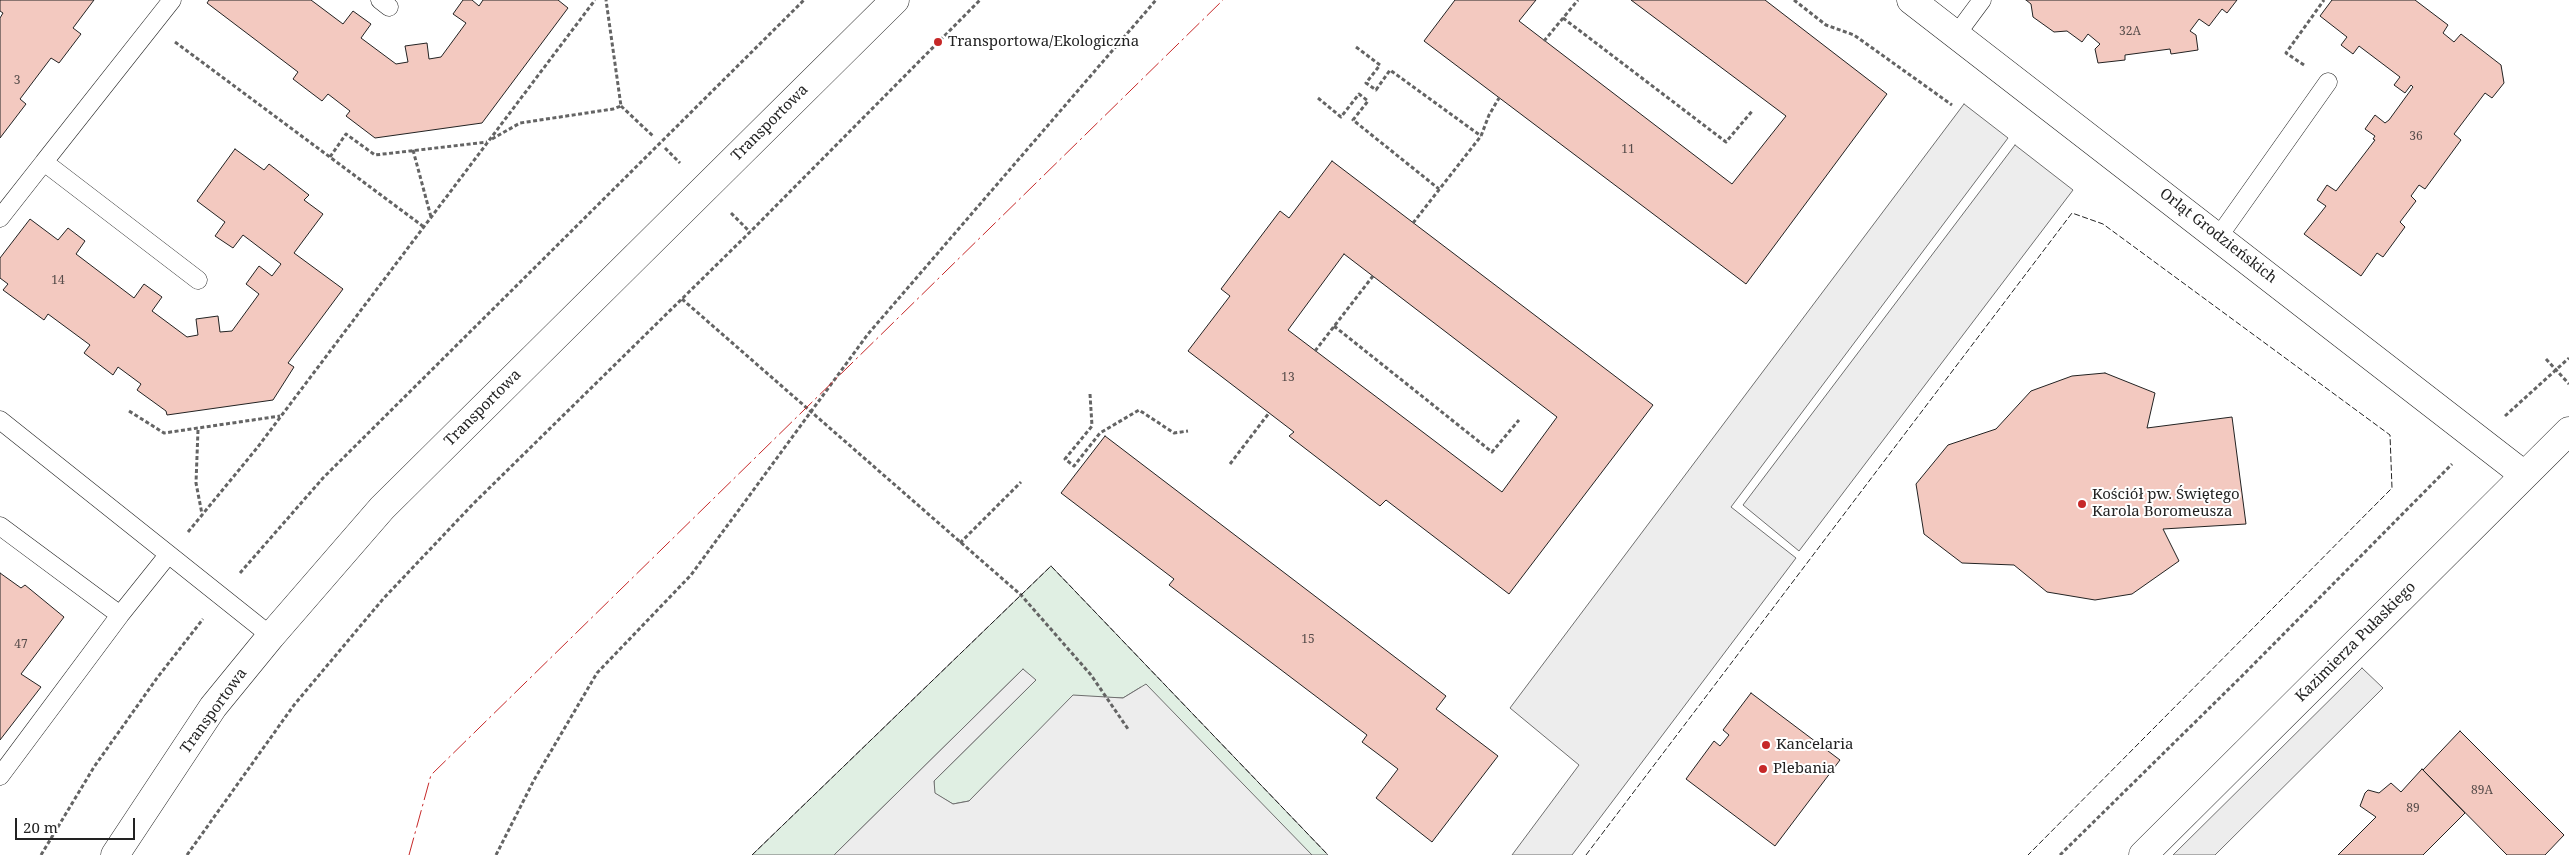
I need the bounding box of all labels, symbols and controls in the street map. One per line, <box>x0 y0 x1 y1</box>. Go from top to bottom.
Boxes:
house number: 32A <box>2119 25 2141 39</box>
place label: Transportowa/Ekologiczna <box>948 33 1139 51</box>
marker: Transportowa/Ekologiczna <box>932 36 944 48</box>
house number: 3 <box>14 74 20 88</box>
street label: Transportowa <box>728 81 812 165</box>
house number: 36 <box>2409 130 2423 144</box>
house number: 11 <box>1621 143 1635 157</box>
street label: Orląt Grodzieńskich <box>2156 185 2280 287</box>
house number: 14 <box>51 274 65 288</box>
street label: Transportowa <box>441 366 525 450</box>
house number: 13 <box>1281 371 1295 385</box>
place label: Kościół pw. Świętego Karola Boromeusza <box>2092 486 2240 521</box>
marker: Kościół pw. Świętego Karola Boromeusza <box>2076 498 2088 510</box>
street label: Kazimierza Pułaskiego <box>2292 578 2420 706</box>
house number: 15 <box>1301 633 1315 647</box>
house number: 47 <box>14 638 28 652</box>
street label: Transportowa <box>177 665 251 757</box>
place label: Kancelaria <box>1776 736 1853 754</box>
marker: Kancelaria <box>1760 739 1772 751</box>
place label: Plebania <box>1773 760 1835 778</box>
marker: Plebania <box>1757 763 1769 775</box>
house number: 89A <box>2471 784 2493 798</box>
house number: 89 <box>2406 802 2420 816</box>
scale bar <box>18 808 138 840</box>
text: 20 m <box>23 817 58 837</box>

